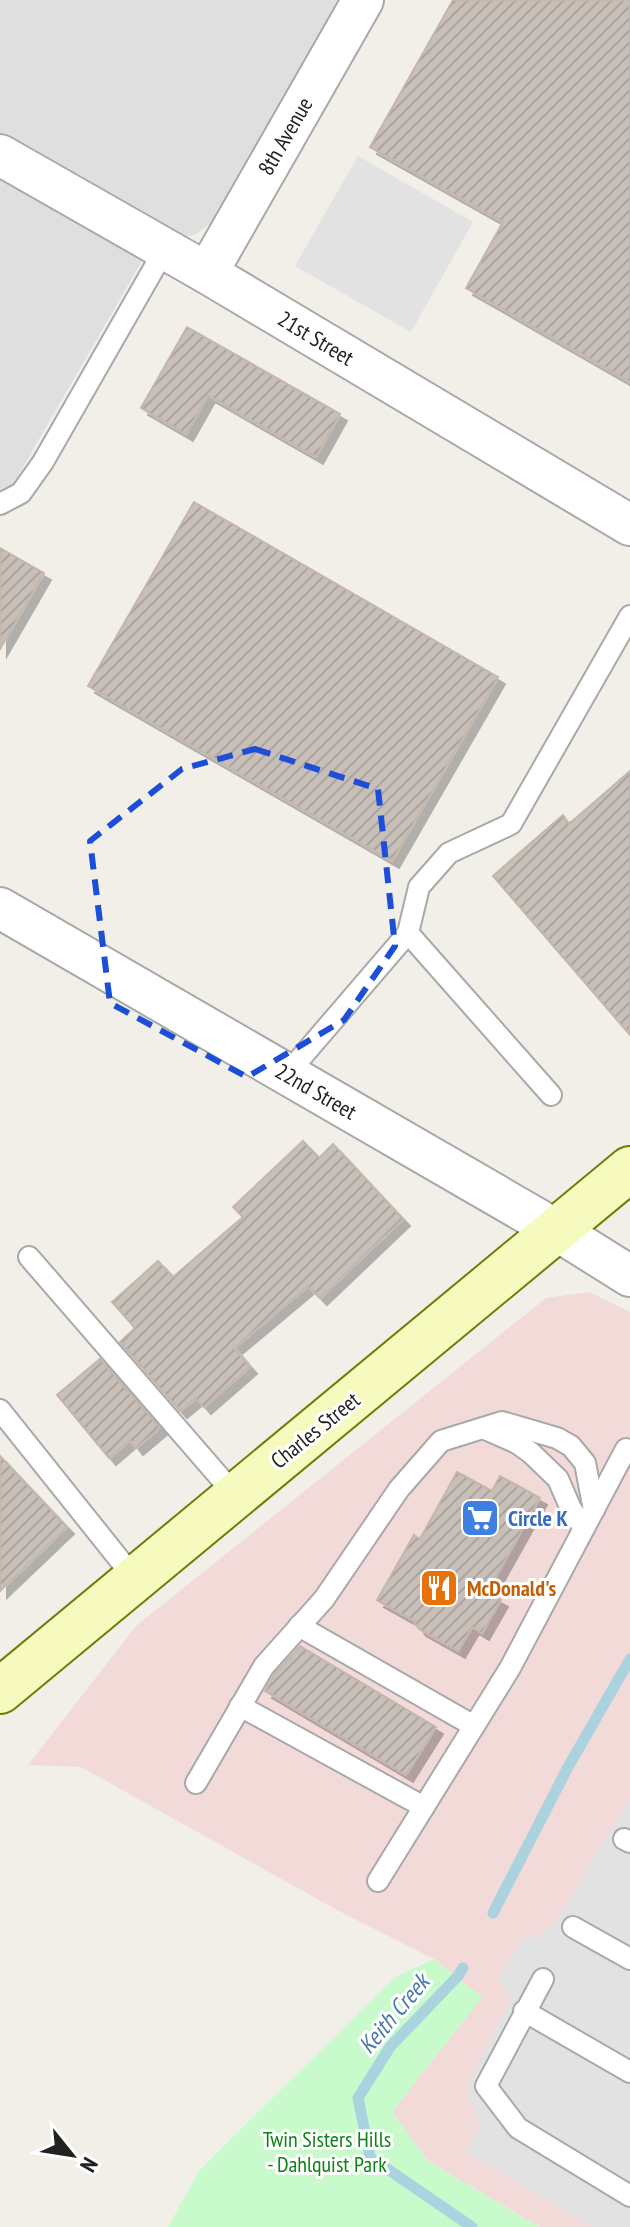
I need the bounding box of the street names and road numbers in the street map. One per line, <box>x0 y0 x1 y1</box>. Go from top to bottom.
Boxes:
street label: 8th Avenue <box>252 92 318 180</box>
street label: 21st Street <box>273 304 359 372</box>
street label: 22nd Street <box>270 1057 362 1125</box>
street label: Charles Street <box>265 1386 365 1474</box>

